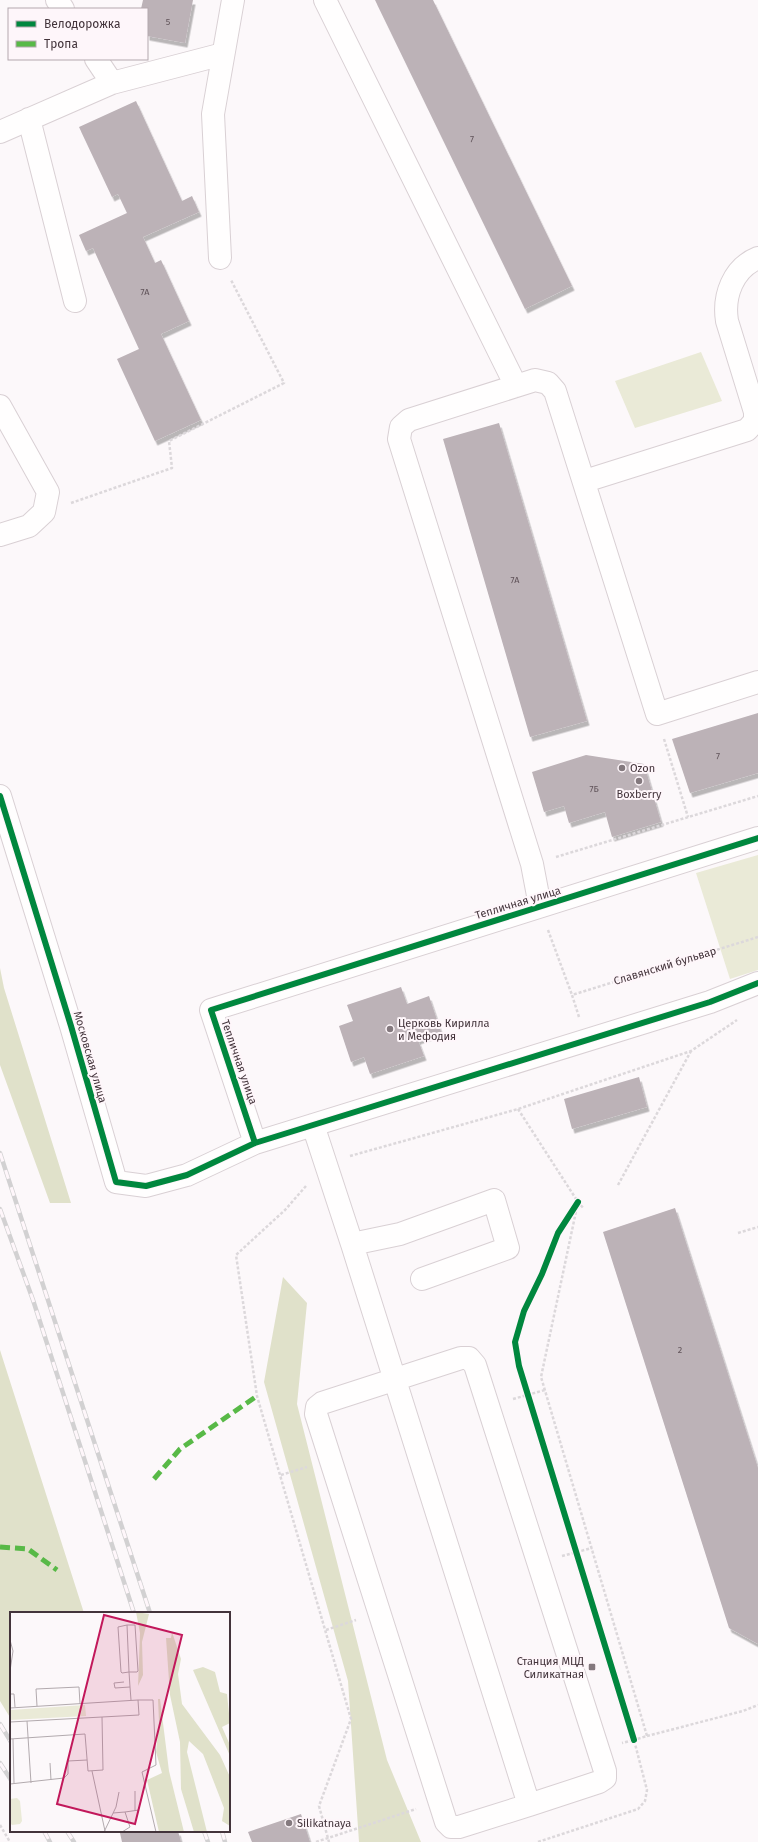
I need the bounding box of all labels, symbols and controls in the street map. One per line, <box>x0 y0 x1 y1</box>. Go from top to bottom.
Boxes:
legend <box>8 8 148 60</box>
text: Велодорожка <box>44 17 120 31</box>
house number: 5 <box>166 17 171 27</box>
text: Тропа <box>44 37 78 51</box>
house number: 7 <box>470 134 474 144</box>
house number: 7А <box>141 287 150 297</box>
house number: 7А <box>511 575 520 585</box>
house number: 7 <box>716 751 720 761</box>
place label: Ozon <box>630 762 655 775</box>
marker: Ozon <box>617 763 627 773</box>
marker: Boxberry <box>634 776 644 786</box>
house number: 7Б <box>589 784 599 794</box>
place label: Boxberry <box>617 788 662 801</box>
street label: Тепличная улица <box>474 884 562 922</box>
street label: Славянский бульвар <box>612 944 718 988</box>
street label: Московская улица <box>71 1010 109 1104</box>
place label: Церковь Кирилла и Мефодия <box>398 1017 490 1043</box>
street label: Тепличная улица <box>218 1018 260 1106</box>
marker: Церковь Кирилла и Мефодия <box>385 1024 395 1034</box>
house number: 2 <box>678 1345 682 1355</box>
inset map <box>10 1612 230 1832</box>
place label: Станция МЦД Силикатная <box>517 1655 584 1681</box>
marker: Станция МЦД Силикатная <box>587 1662 597 1672</box>
place label: Silikatnaya <box>297 1817 351 1830</box>
marker: Silikatnaya <box>284 1818 294 1828</box>

